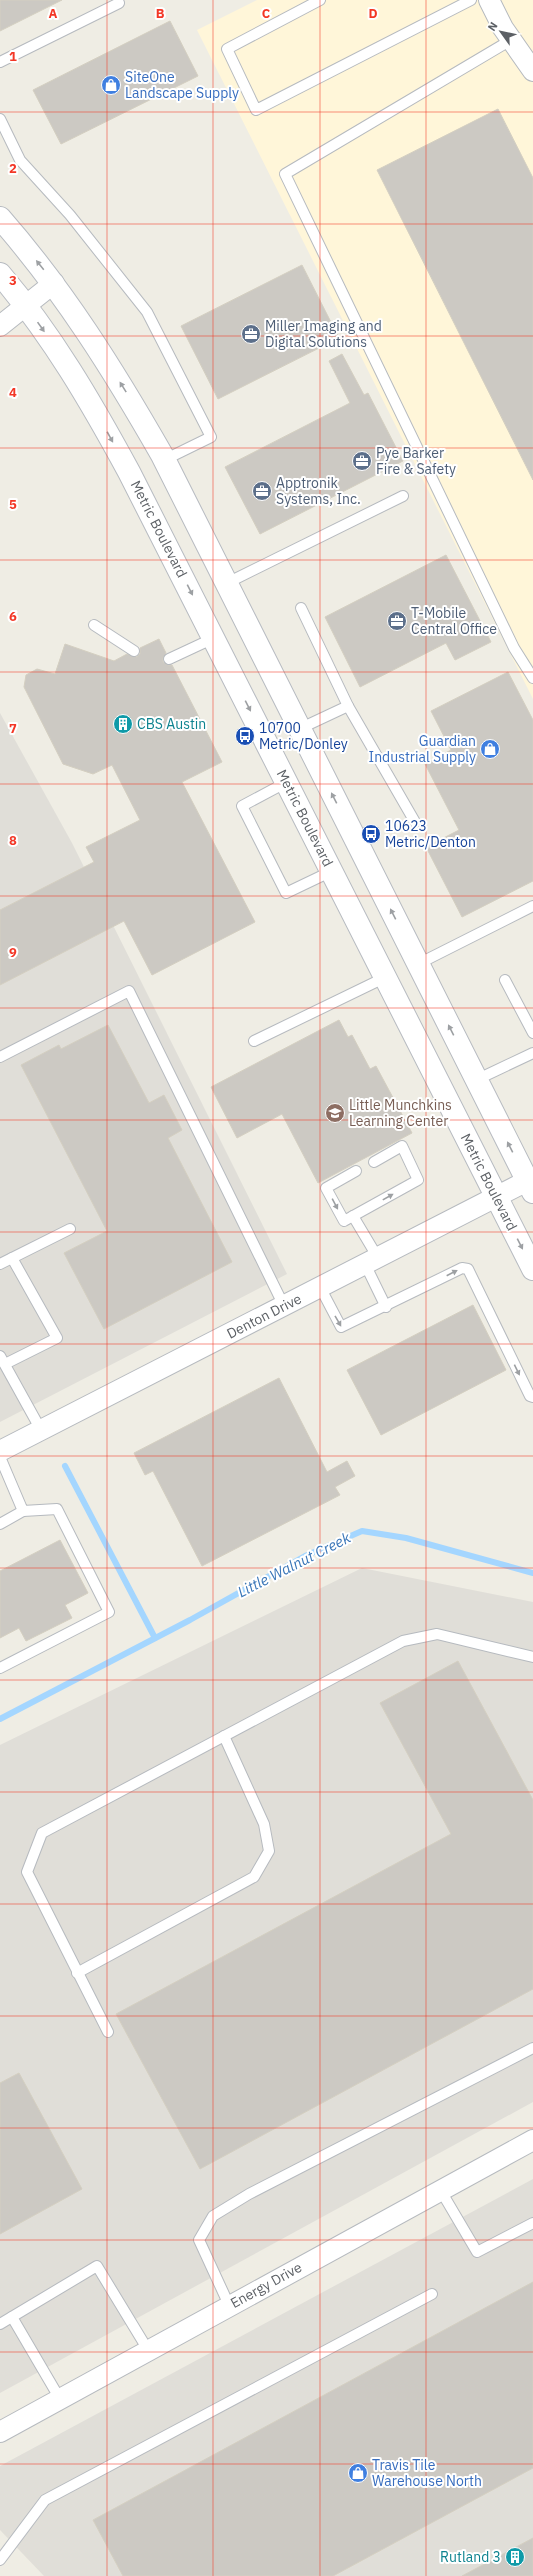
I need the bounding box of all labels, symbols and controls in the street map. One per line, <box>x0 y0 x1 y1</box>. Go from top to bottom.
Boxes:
text: A <box>49 5 58 22</box>
text: B <box>156 5 165 22</box>
text: C <box>262 5 271 22</box>
text: D <box>368 5 378 22</box>
north arrow <box>481 12 521 52</box>
text: N <box>485 19 501 34</box>
text: 1 <box>9 48 17 65</box>
place label: SiteOne Landscape Supply <box>125 68 239 102</box>
shop icon: SiteOne Landscape Supply <box>100 74 122 96</box>
text: 2 <box>9 160 17 177</box>
one-way arrow <box>35 260 44 271</box>
text: 3 <box>9 272 17 289</box>
place label: Miller Imaging and Digital Solutions <box>265 317 382 351</box>
one-way arrow <box>37 322 45 332</box>
office icon: Miller Imaging and Digital Solutions <box>240 323 262 345</box>
one-way arrow <box>119 382 127 393</box>
text: 4 <box>9 384 17 401</box>
one-way arrow <box>107 431 114 443</box>
place label: Pye Barker Fire & Safety <box>376 444 456 478</box>
office icon: Pye Barker Fire & Safety <box>351 450 373 472</box>
place label: Apptronik Systems, Inc. <box>276 474 361 508</box>
street label: Metric Boulevard <box>127 477 191 581</box>
office icon: Apptronik Systems, Inc. <box>251 480 273 502</box>
text: 5 <box>9 496 17 513</box>
one-way arrow <box>186 584 193 595</box>
place label: T-Mobile Central Office <box>411 604 497 638</box>
text: 6 <box>9 608 17 625</box>
office icon: T-Mobile Central Office <box>386 610 408 632</box>
one-way arrow <box>245 700 252 711</box>
building icon: CBS Austin <box>112 713 134 735</box>
place label: CBS Austin <box>137 715 206 733</box>
place label: 10700 Metric/Donley <box>259 719 348 753</box>
text: 7 <box>9 720 17 737</box>
bus stop icon: 10700 Metric/Donley <box>234 725 256 747</box>
place label: Guardian Industrial Supply <box>369 732 476 766</box>
shop icon: Guardian Industrial Supply <box>479 738 501 760</box>
street label: Metric Boulevard <box>273 766 337 870</box>
one-way arrow <box>331 793 337 804</box>
place label: 10623 Metric/Denton <box>385 817 476 851</box>
bus stop icon: 10623 Metric/Denton <box>360 823 382 845</box>
text: 8 <box>9 832 17 849</box>
one-way arrow <box>390 908 396 920</box>
text: 9 <box>9 944 17 961</box>
one-way arrow <box>448 1025 454 1036</box>
place label: Little Munchkins Learning Center <box>349 1096 452 1130</box>
school or university icon: Little Munchkins Learning Center <box>324 1102 346 1124</box>
street label: Metric Boulevard <box>457 1130 521 1234</box>
one-way arrow <box>507 1141 513 1152</box>
one-way arrow <box>382 1194 393 1201</box>
one-way arrow <box>331 1198 338 1210</box>
one-way arrow <box>517 1238 524 1250</box>
one-way arrow <box>446 1270 457 1276</box>
street label: Denton Drive <box>224 1289 305 1343</box>
one-way arrow <box>335 1315 341 1327</box>
one-way arrow <box>514 1364 520 1376</box>
water label: Little Walnut Creek <box>234 1528 354 1601</box>
street label: Energy Drive <box>227 2258 305 2312</box>
place label: Travis Tile Warehouse North <box>372 2456 482 2490</box>
shop icon: Travis Tile Warehouse North <box>347 2462 369 2484</box>
building icon: Rutland 3 <box>504 2546 526 2568</box>
place label: Rutland 3 <box>440 2548 501 2566</box>

